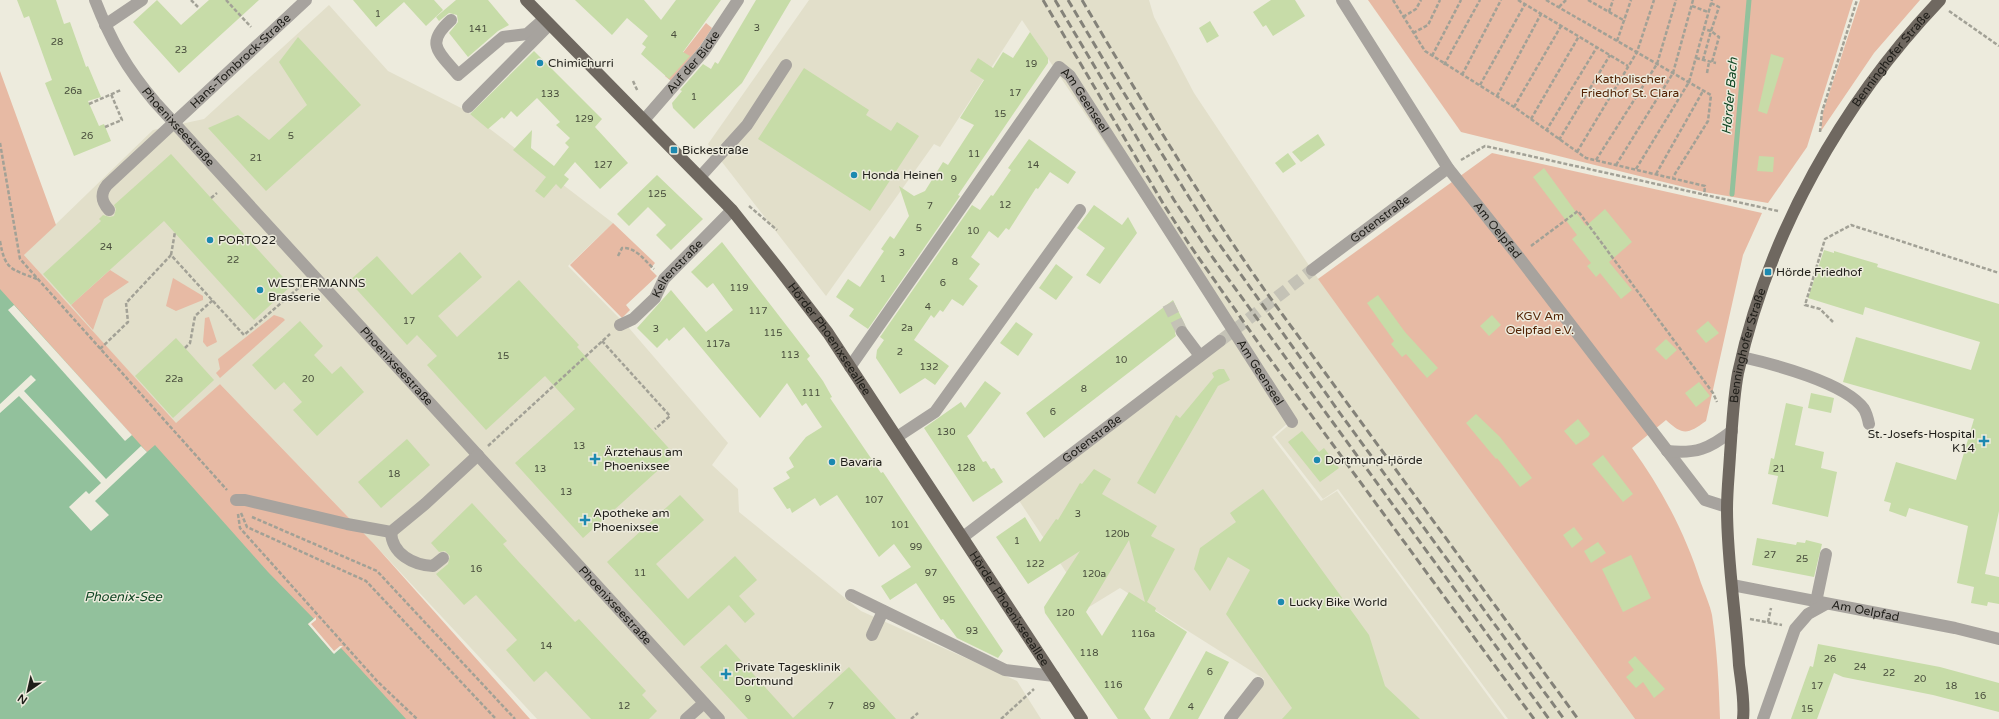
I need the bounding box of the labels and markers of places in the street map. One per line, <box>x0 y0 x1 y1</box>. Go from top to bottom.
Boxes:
place label: Chimichurri <box>548 56 614 70</box>
marker: Chimichurri <box>535 58 545 68</box>
place label: Bickestraße <box>682 143 749 157</box>
marker: Bickestraße <box>669 145 679 155</box>
place label: Honda Heinen <box>862 168 943 182</box>
marker: Honda Heinen <box>849 170 859 180</box>
place label: PORTO22 <box>218 233 276 247</box>
marker: PORTO22 <box>205 235 215 245</box>
place label: Hörde Friedhof <box>1776 265 1863 279</box>
marker: Hörde Friedhof <box>1763 267 1773 277</box>
place label: WESTERMANNS Brasserie <box>268 276 365 304</box>
marker: WESTERMANNS Brasserie <box>255 285 265 295</box>
place label: St.-Josefs-Hospital K14 <box>1868 427 1975 455</box>
marker: St.-Josefs-Hospital K14 <box>1978 435 1990 447</box>
place label: Ärztehaus am Phoenixsee <box>604 445 683 473</box>
marker: Ärztehaus am Phoenixsee <box>589 453 601 465</box>
place label: Dortmund-Hörde <box>1325 453 1423 467</box>
place label: Bavaria <box>840 455 882 469</box>
marker: Dortmund-Hörde <box>1312 455 1322 465</box>
marker: Bavaria <box>827 457 837 467</box>
place label: Apotheke am Phoenixsee <box>593 506 670 534</box>
marker: Apotheke am Phoenixsee <box>580 515 590 525</box>
place label: Lucky Bike World <box>1289 595 1387 609</box>
marker: Lucky Bike World <box>1276 597 1286 607</box>
place label: Private Tagesklinik Dortmund <box>735 660 841 688</box>
marker: Private Tagesklinik Dortmund <box>720 668 732 680</box>

